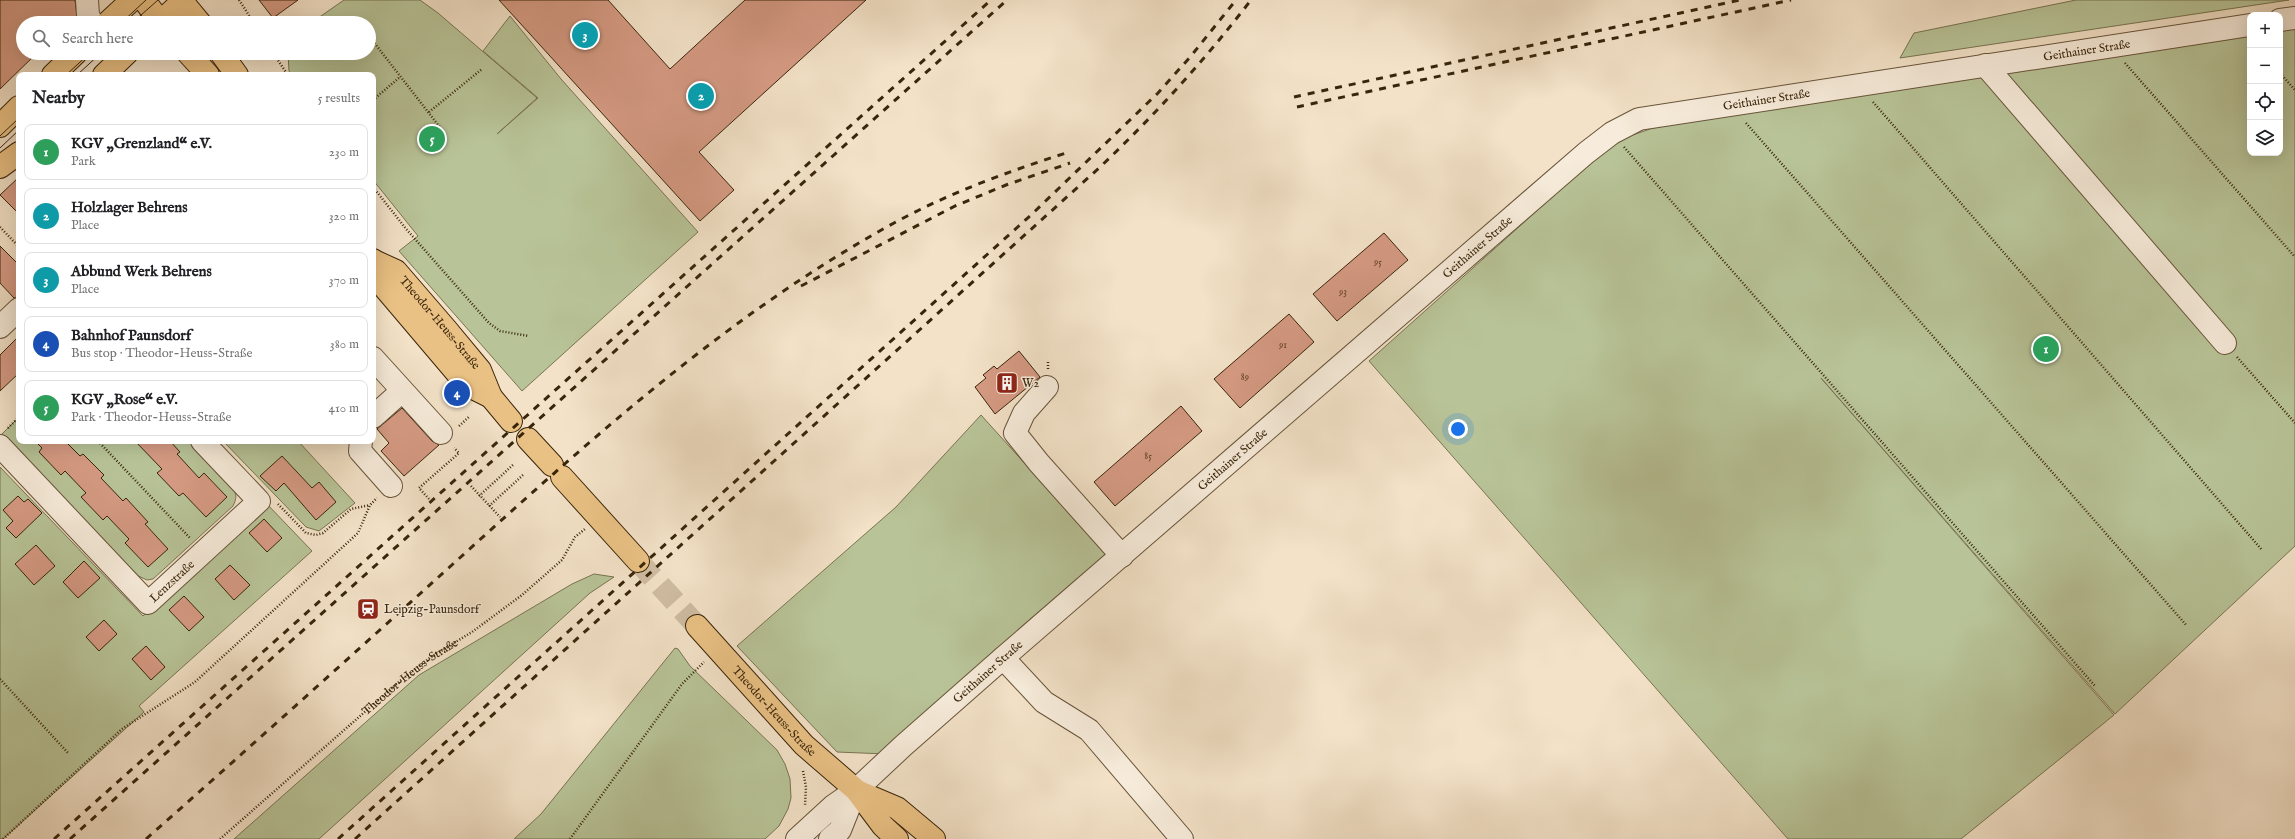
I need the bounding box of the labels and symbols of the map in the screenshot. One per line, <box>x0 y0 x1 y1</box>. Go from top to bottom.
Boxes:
pin: 3 <box>572 20 598 50</box>
street label: Geithainer Straße <box>2042 36 2132 64</box>
pin: 2 <box>688 81 714 111</box>
street label: Geithainer Straße <box>1722 85 1811 113</box>
pin: 5 <box>419 124 445 154</box>
street label: Geithainer Straße <box>1439 212 1516 281</box>
house number: 95 <box>1373 256 1382 269</box>
street label: Theodor-Heuss-Straße <box>396 273 484 373</box>
house number: 93 <box>1338 286 1347 299</box>
pin: 1 <box>2033 334 2059 364</box>
house number: 91 <box>1278 339 1287 352</box>
building icon: W2 <box>994 370 1020 396</box>
house number: 89 <box>1241 371 1249 384</box>
place label: W2 <box>1022 376 1039 391</box>
pin: 4 <box>444 378 470 408</box>
your location <box>1448 419 1468 439</box>
street label: Geithainer Straße <box>1194 425 1271 494</box>
house number: 85 <box>1144 450 1152 463</box>
street label: Lenzstraße <box>146 556 198 606</box>
station icon: Leipzig-Paunsdorf <box>355 596 381 622</box>
place label: Leipzig-Paunsdorf <box>384 602 482 618</box>
street label: Theodor-Heuss-Straße <box>359 635 461 718</box>
street label: Geithainer Straße <box>950 637 1026 706</box>
street label: Theodor-Heuss-Straße <box>729 663 820 760</box>

